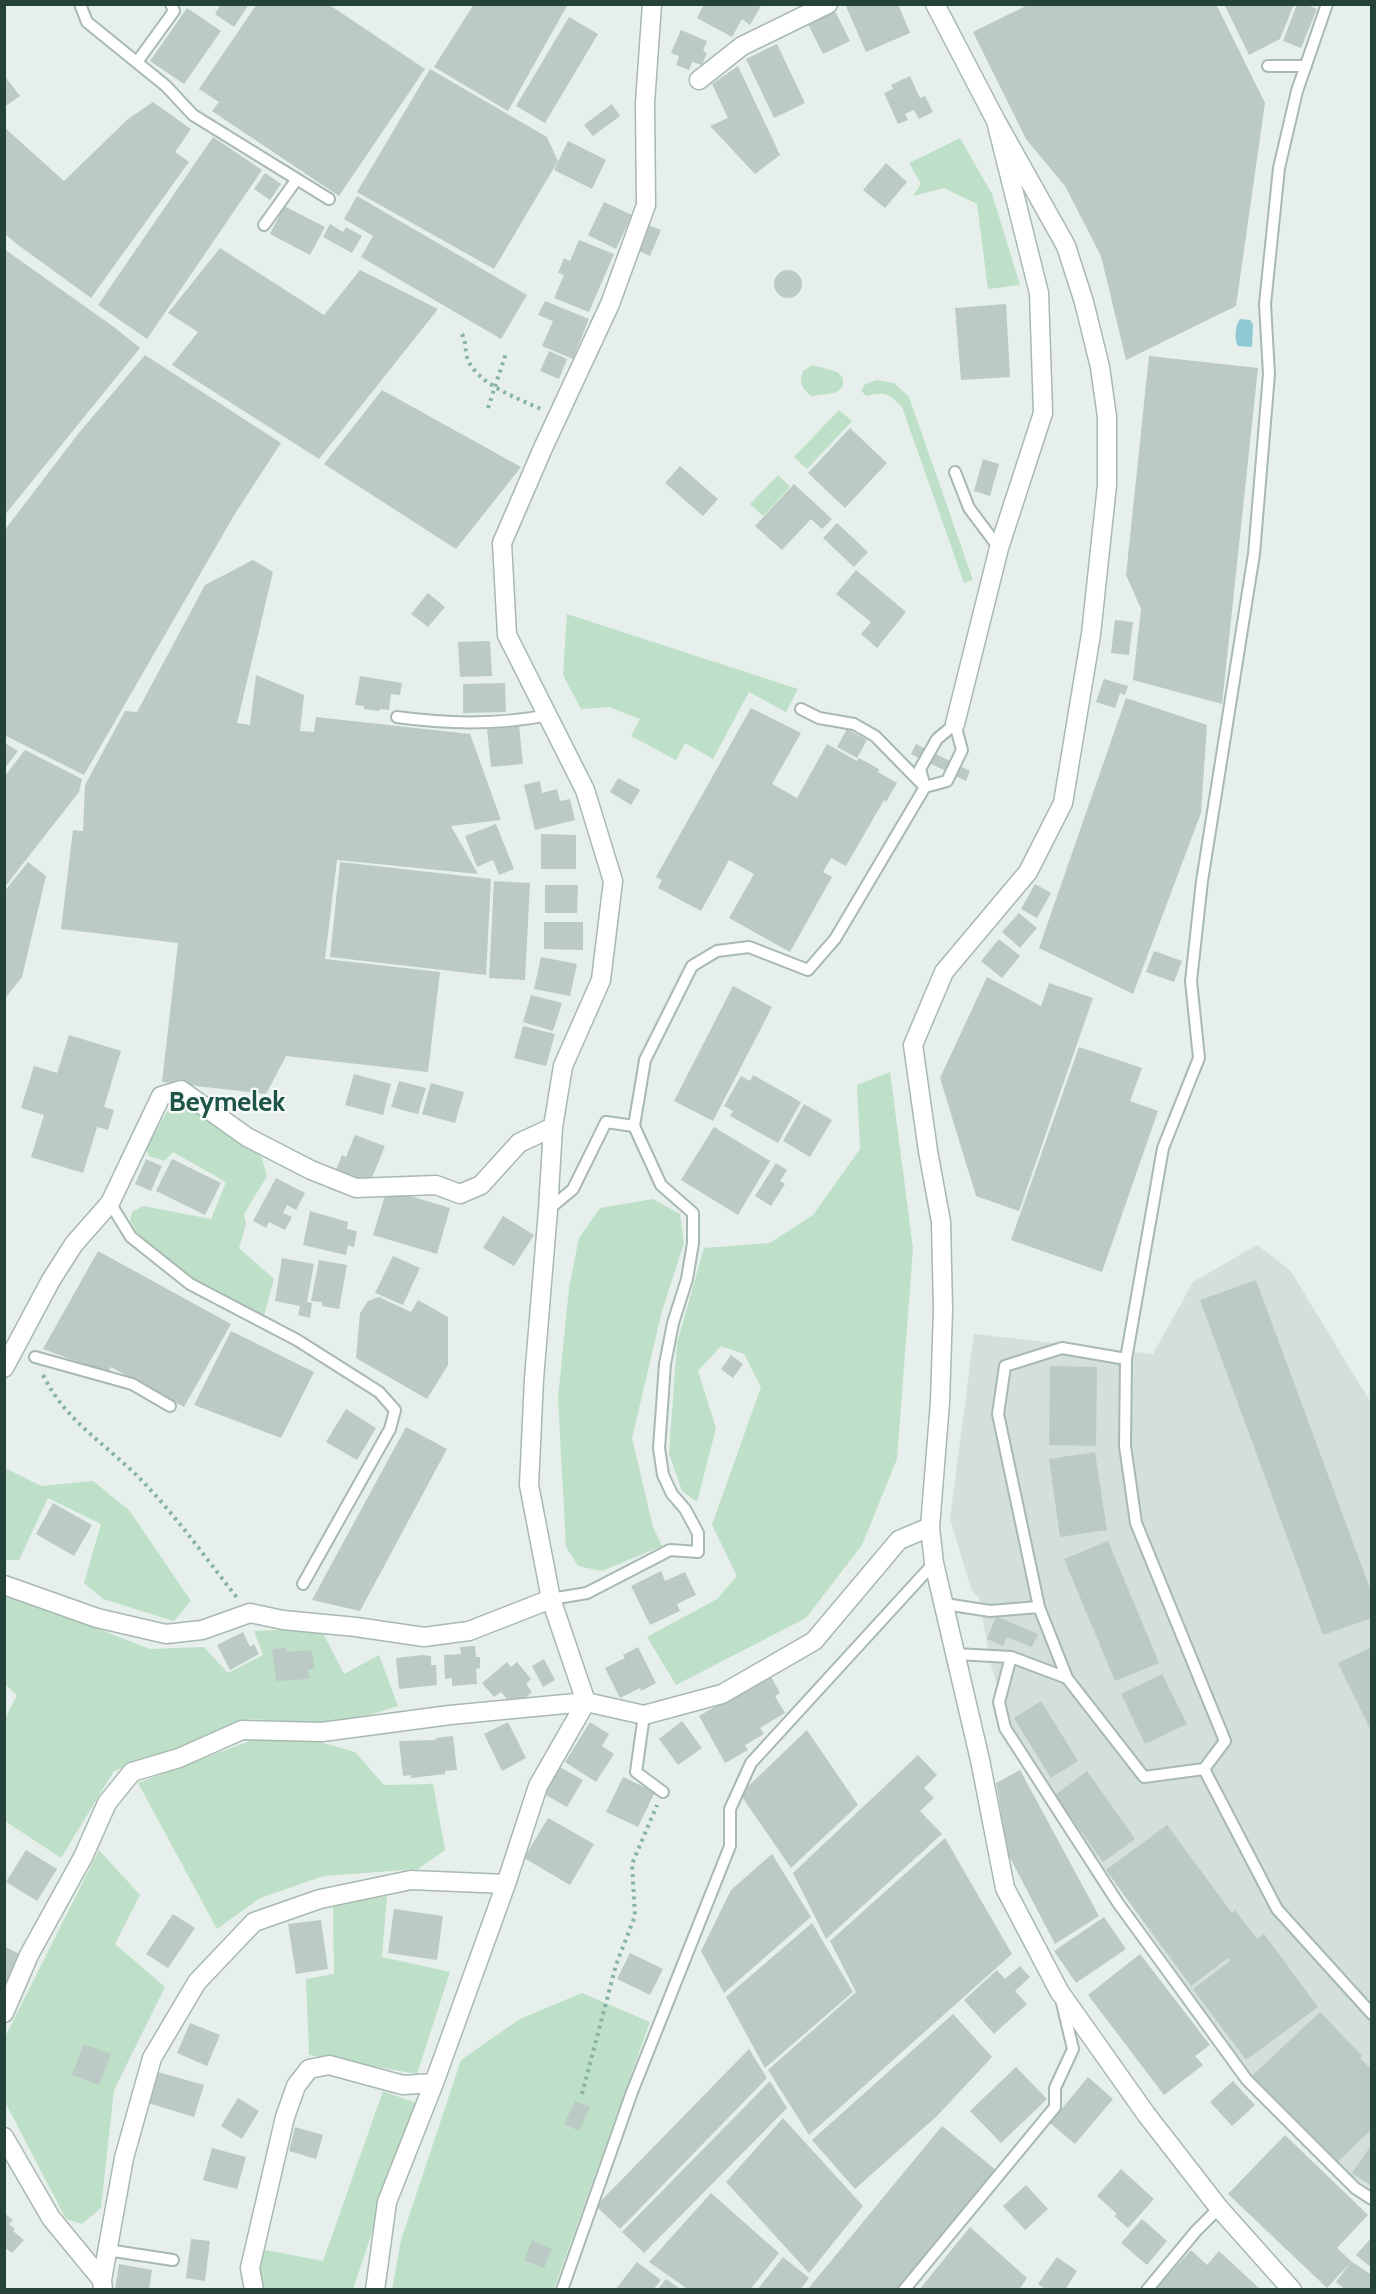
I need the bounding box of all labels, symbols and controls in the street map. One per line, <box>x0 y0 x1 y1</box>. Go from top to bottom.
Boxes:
district label: Beymelek <box>169 1087 285 1119</box>

